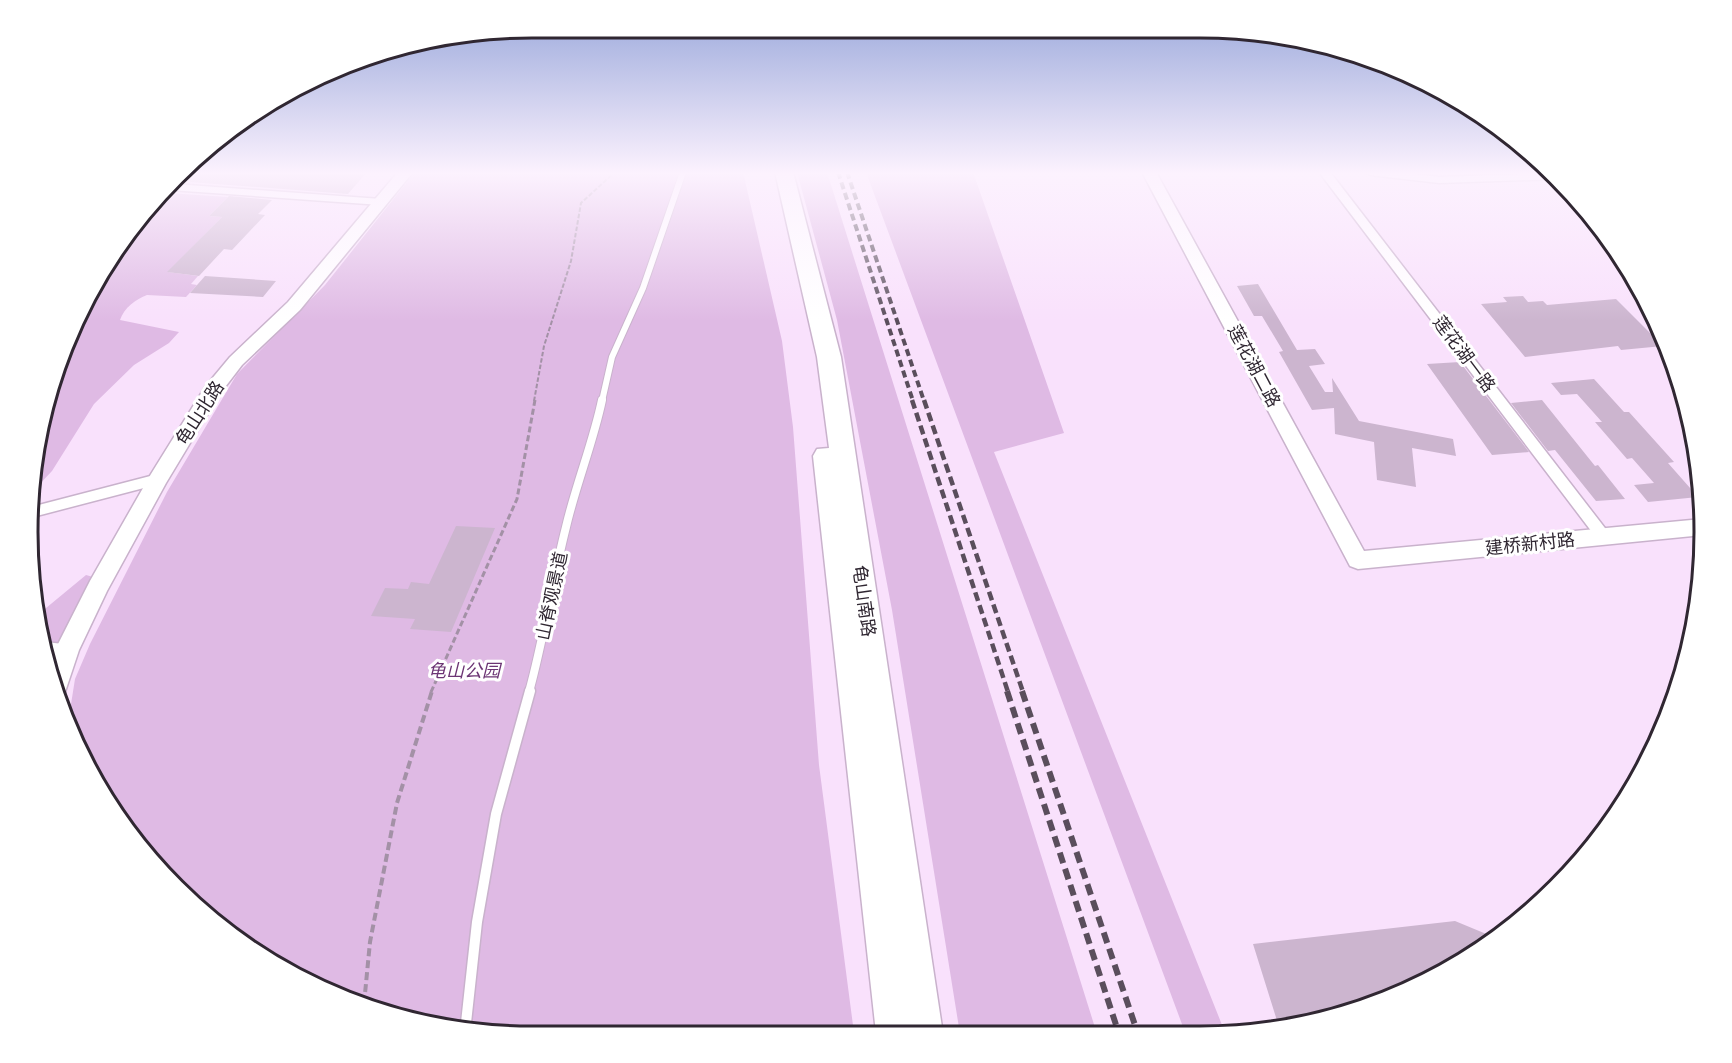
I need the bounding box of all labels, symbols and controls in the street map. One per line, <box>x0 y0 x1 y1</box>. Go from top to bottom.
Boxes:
street label: 莲花湖一路 <box>1428 311 1500 397</box>
street label: 莲花湖二路 <box>1223 321 1285 411</box>
street label: 龟山北路 <box>171 377 229 449</box>
street label: 建桥新村路 <box>1484 528 1576 560</box>
street label: 山脊观景道 <box>532 550 572 642</box>
street label: 龟山南路 <box>848 564 880 638</box>
park label: 龟山公园 <box>428 660 503 682</box>

